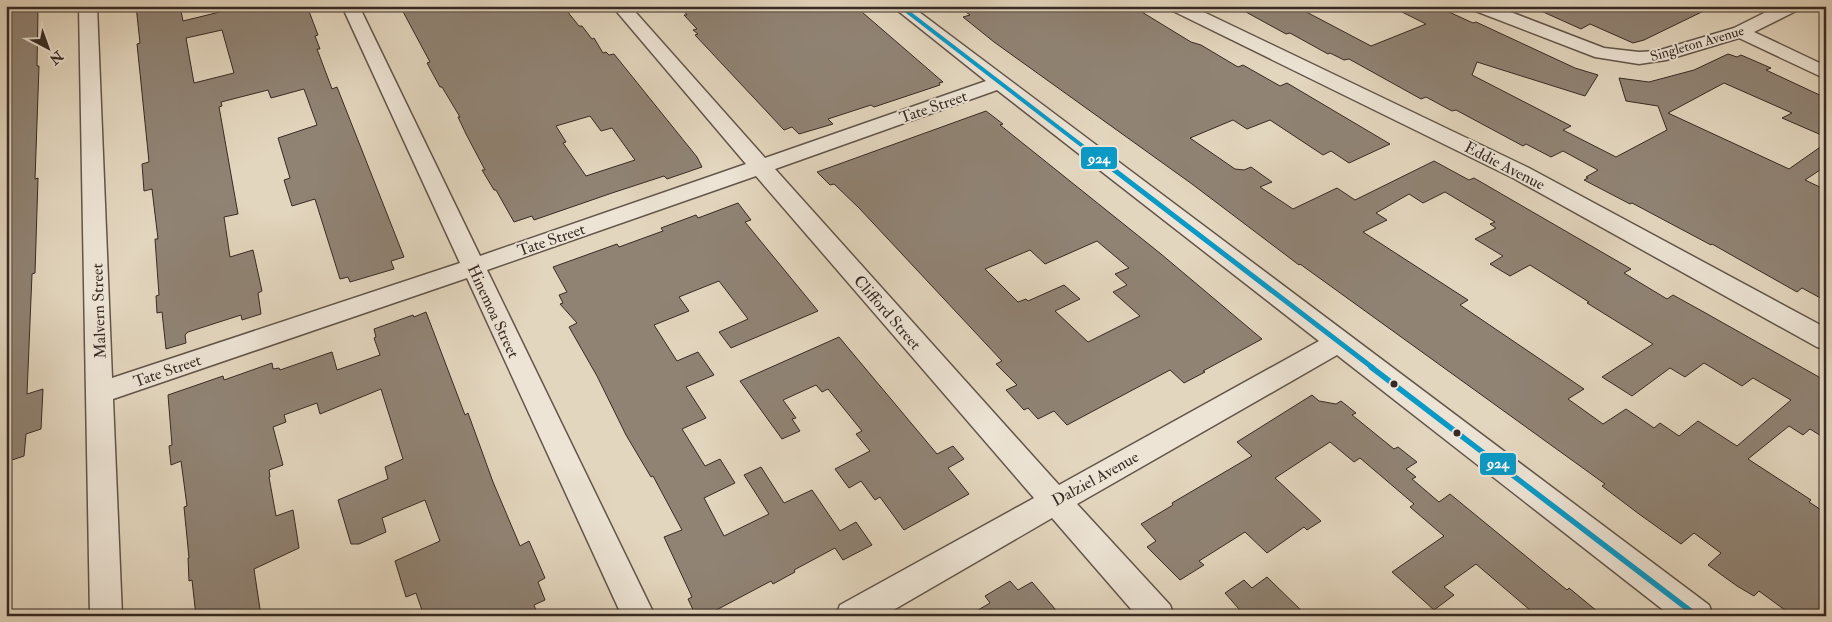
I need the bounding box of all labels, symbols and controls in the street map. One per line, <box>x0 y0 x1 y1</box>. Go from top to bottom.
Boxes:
north arrow <box>22 22 72 72</box>
street label: Singleton Avenue <box>1648 22 1746 65</box>
text: N <box>46 46 67 68</box>
street label: Tate Street <box>897 86 970 128</box>
street label: Eddie Avenue <box>1461 137 1548 195</box>
line badge: 924 <box>1080 146 1118 170</box>
text: 924 <box>1086 150 1111 167</box>
street label: Tate Street <box>515 219 588 261</box>
street label: Hinemoa Street <box>463 261 523 361</box>
street label: Malvern Street <box>87 263 111 359</box>
street label: Clifford Street <box>849 271 925 354</box>
street label: Tate Street <box>131 350 204 392</box>
unlabelled marker <box>1389 379 1399 389</box>
unlabelled marker <box>1452 428 1462 438</box>
street label: Dalziel Avenue <box>1049 447 1143 511</box>
line badge: 924 <box>1479 452 1517 476</box>
text: 924 <box>1485 455 1510 472</box>

